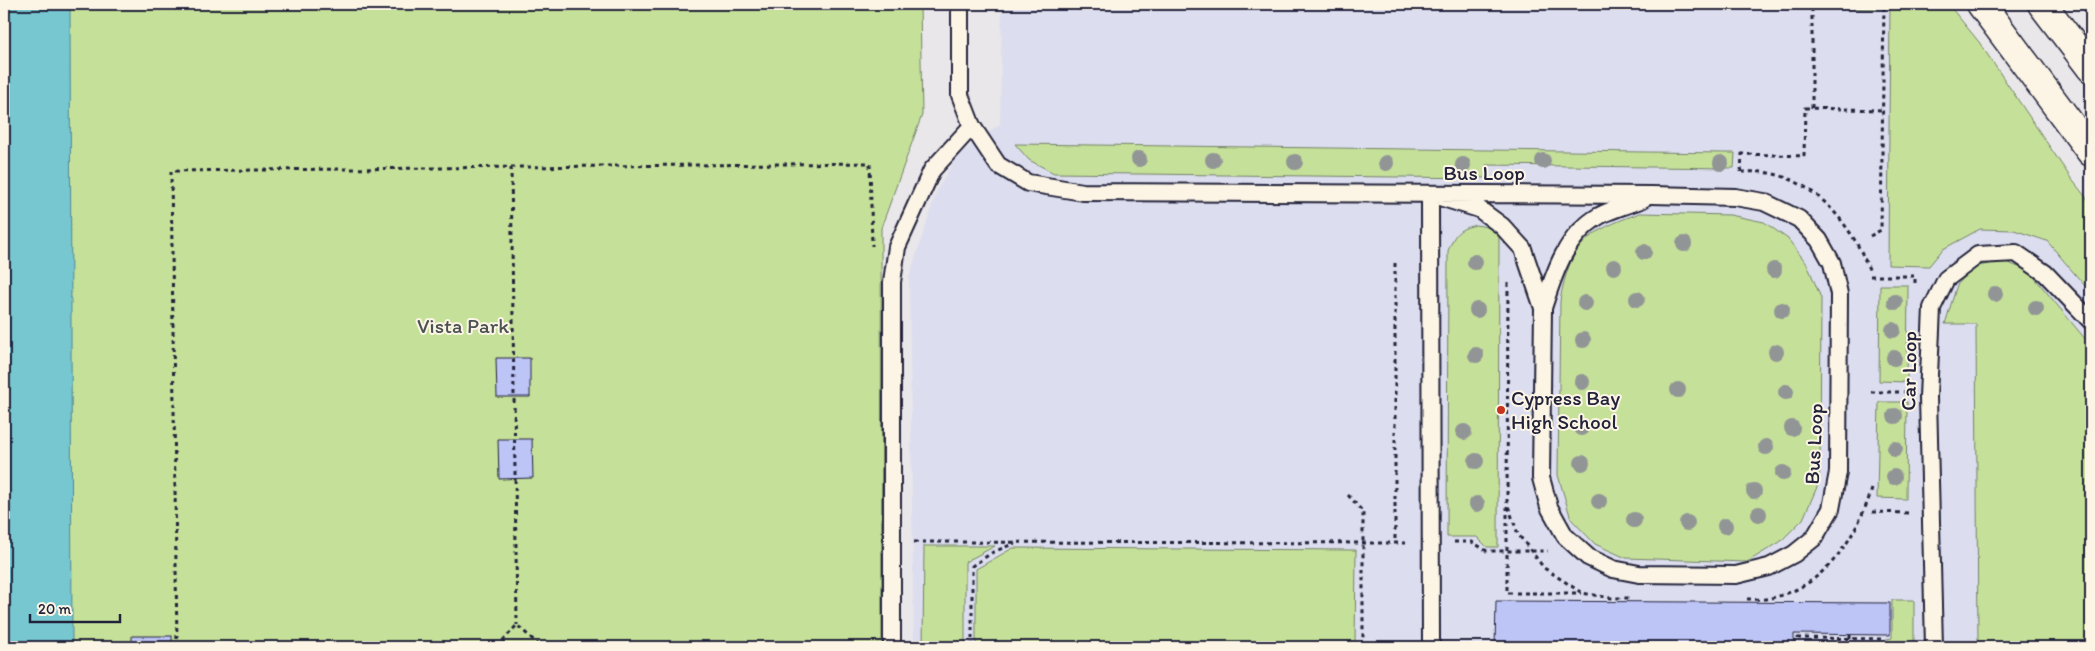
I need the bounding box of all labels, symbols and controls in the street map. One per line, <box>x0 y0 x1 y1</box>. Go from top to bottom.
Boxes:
street label: Bus Loop <box>1443 160 1525 185</box>
park label: Vista Park <box>417 313 509 338</box>
street label: Car Loop <box>1895 331 1922 411</box>
place label: Cypress Bay High School <box>1511 385 1620 434</box>
street label: Bus Loop <box>1799 403 1828 485</box>
marker: Cypress Bay High School <box>1495 404 1507 416</box>
scale bar <box>30 591 120 623</box>
text: 20 m <box>38 600 72 618</box>

